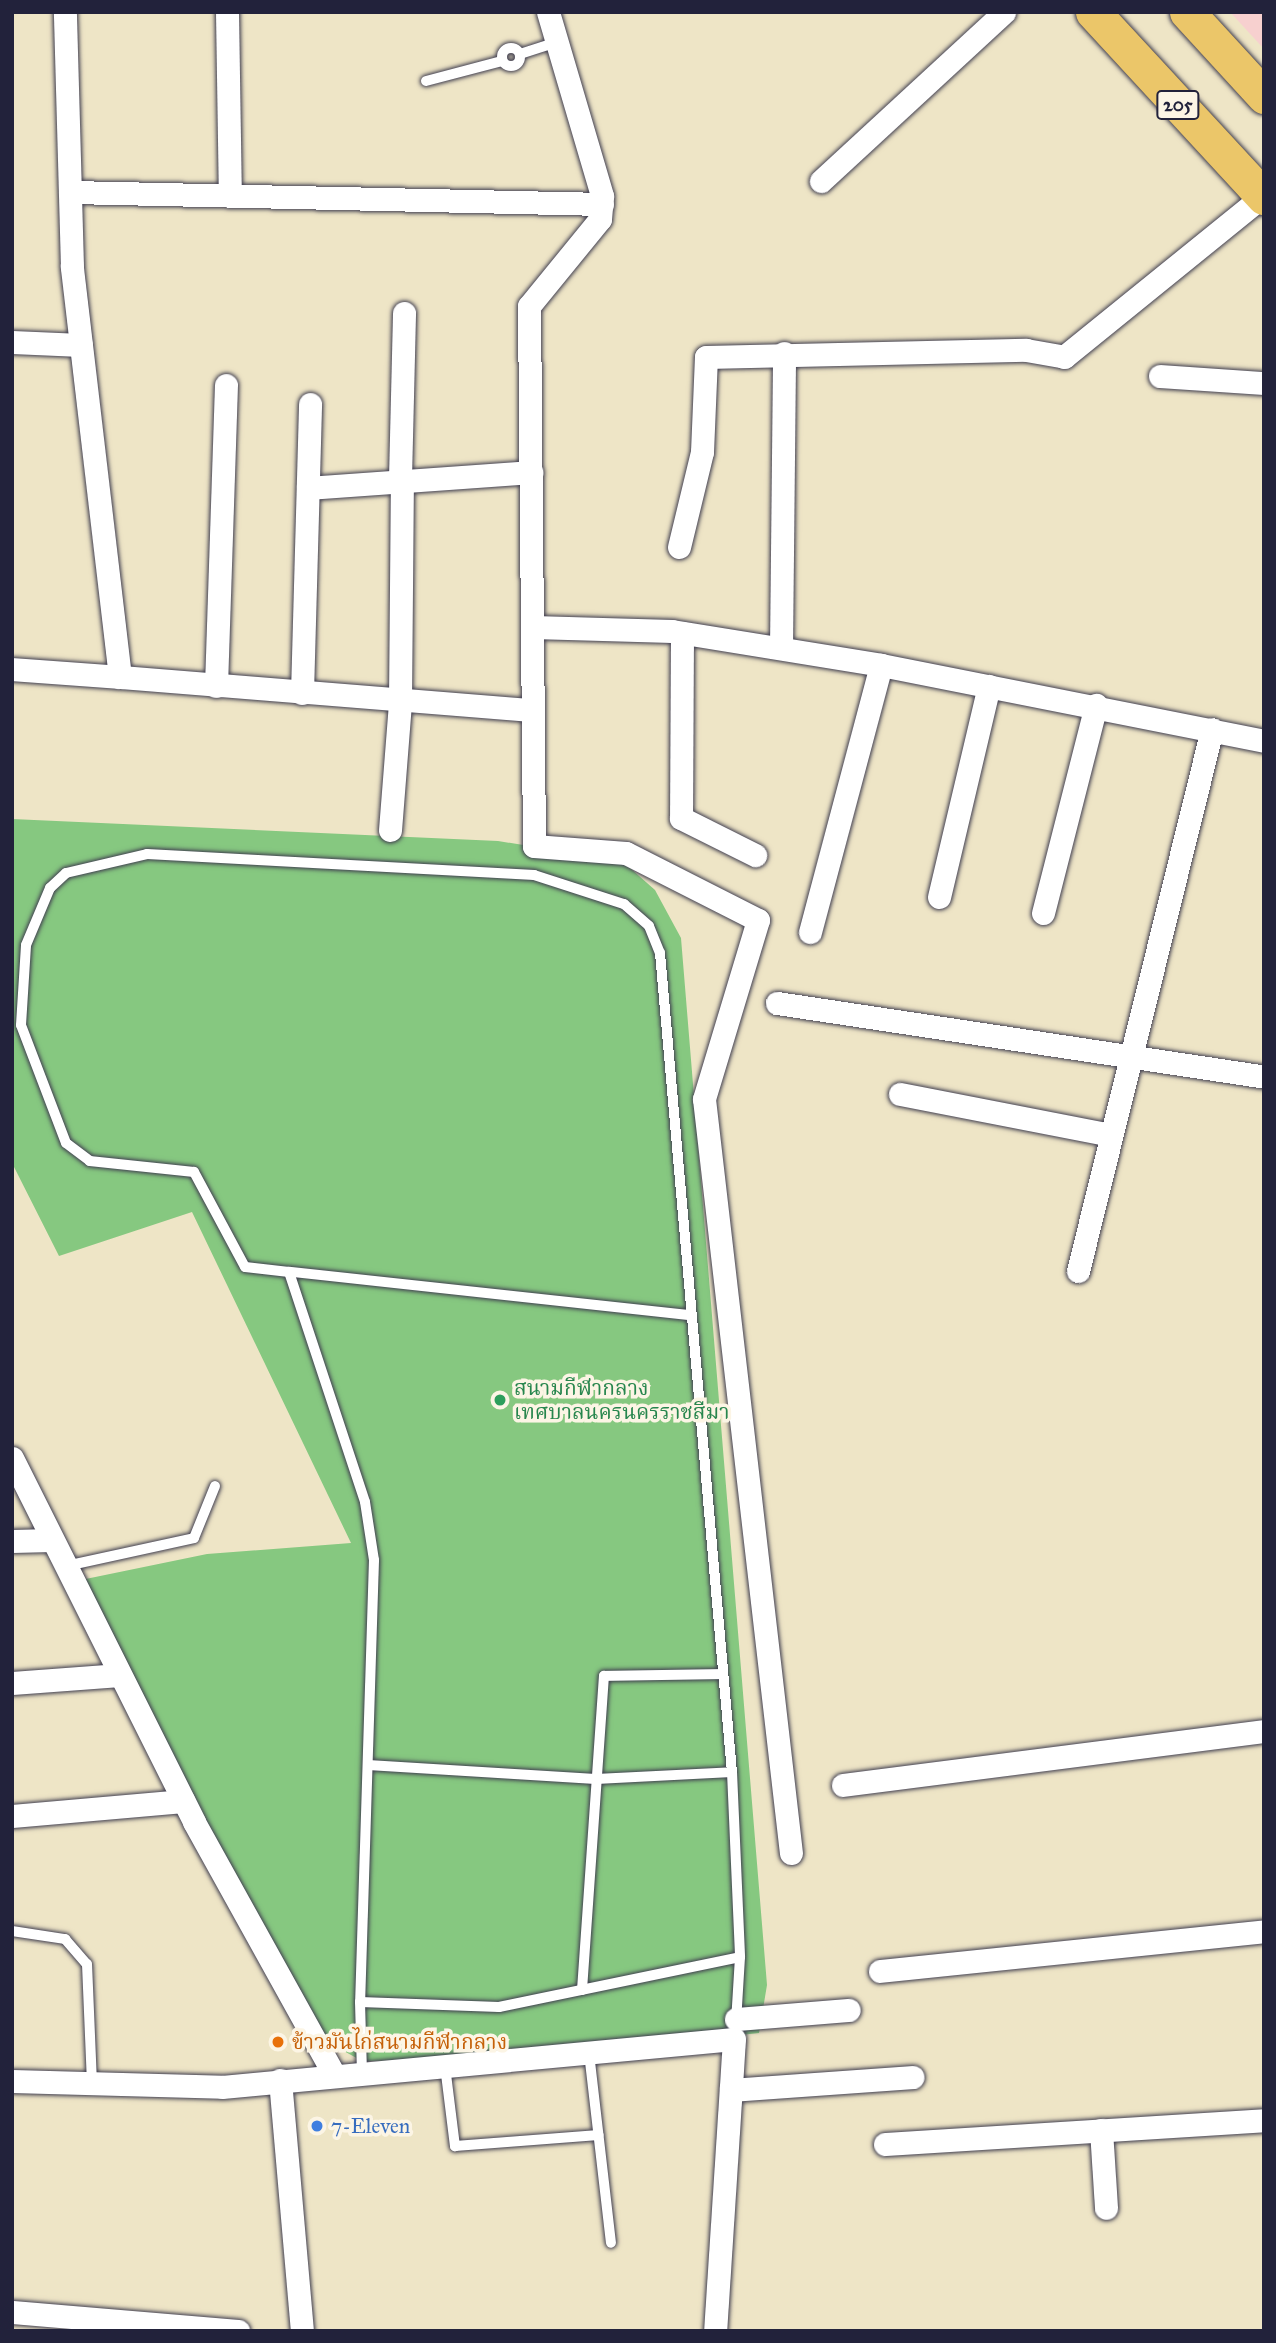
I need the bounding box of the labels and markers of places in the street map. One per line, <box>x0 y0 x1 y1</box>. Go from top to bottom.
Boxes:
place label: สนามกีฬากลาง เทศบาลนครนครราชสีมา <box>514 1375 730 1425</box>
marker: สนามกีฬากลาง เทศบาลนครนครราชสีมา <box>492 1392 508 1408</box>
place label: ข้าวมันไก่สนามกีฬากลาง <box>292 2029 507 2055</box>
marker: ข้าวมันไก่สนามกีฬากลาง <box>270 2034 286 2050</box>
place label: 7-Eleven <box>331 2113 410 2139</box>
marker: 7-Eleven <box>309 2118 325 2134</box>

